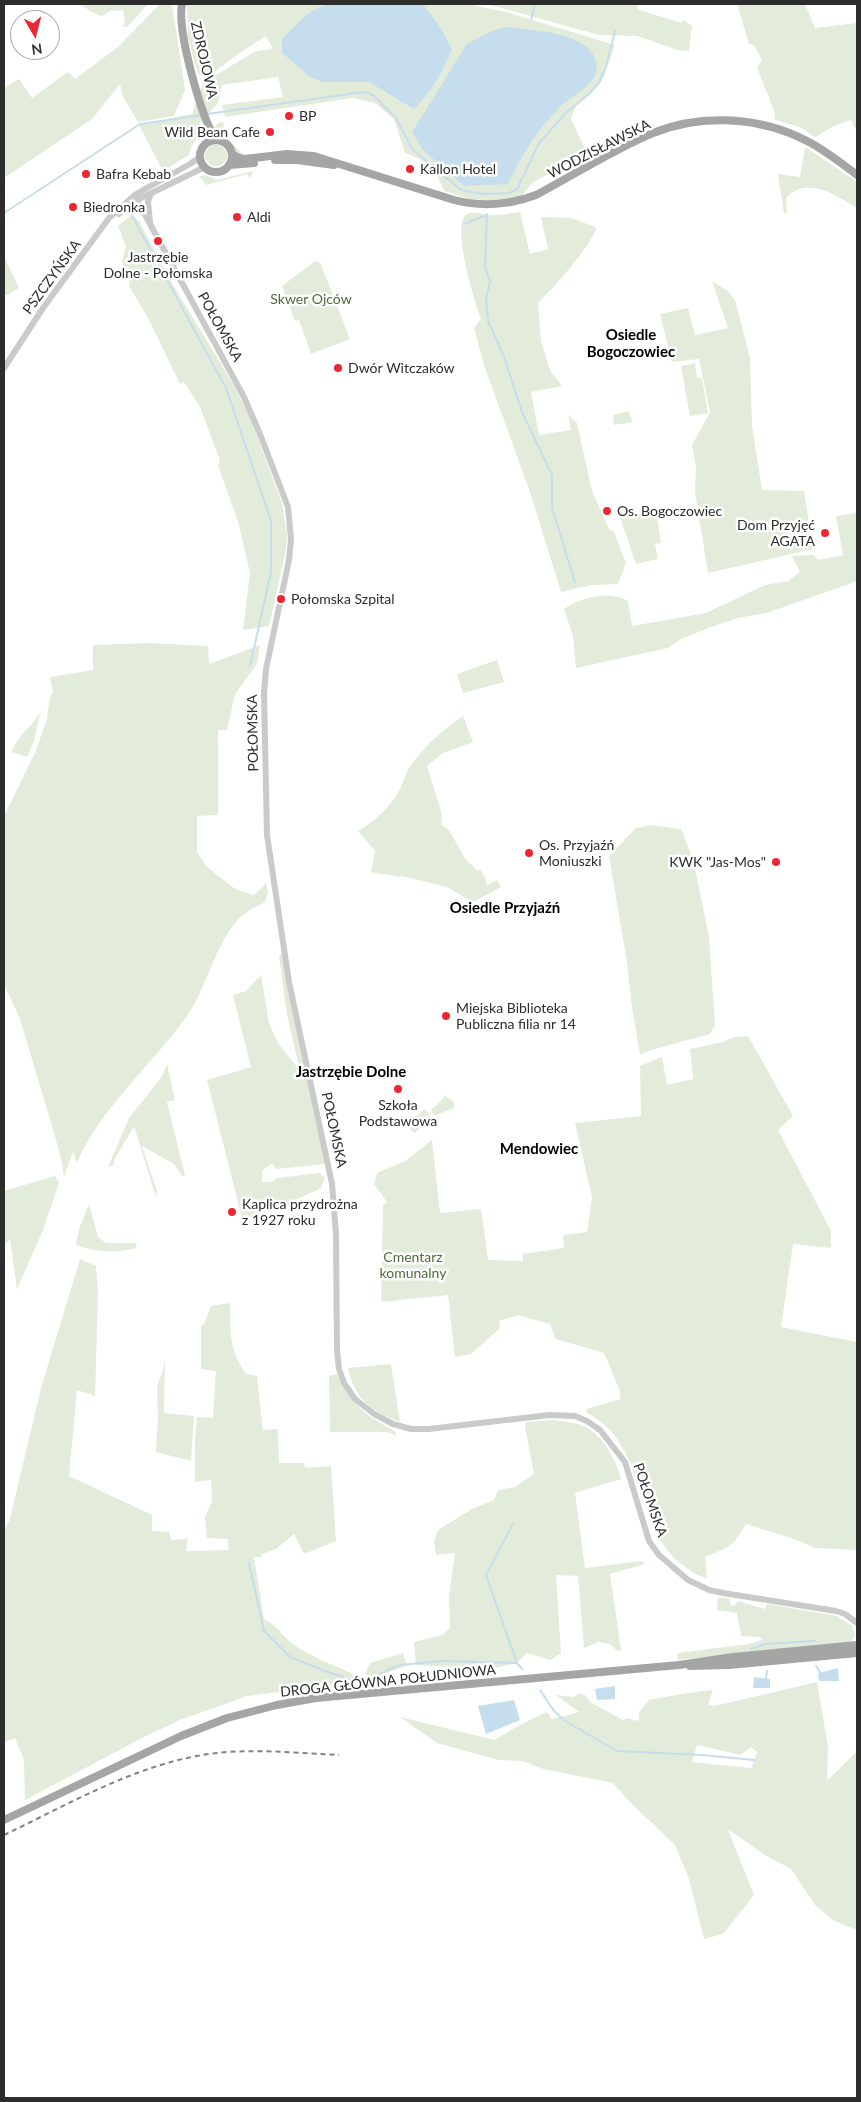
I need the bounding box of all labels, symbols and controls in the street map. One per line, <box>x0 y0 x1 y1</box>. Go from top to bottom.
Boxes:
north arrow <box>10 10 60 60</box>
street label: ZDROJOWA <box>187 20 221 100</box>
text: N <box>30 40 44 59</box>
place label: BP <box>299 108 316 124</box>
marker: BP <box>283 110 295 122</box>
street label: WODZISŁAWSKA <box>545 116 653 182</box>
place label: Wild Bean Cafe <box>164 124 260 140</box>
marker: Wild Bean Cafe <box>264 126 276 138</box>
place label: Kallon Hotel <box>420 161 496 177</box>
marker: Kallon Hotel <box>404 163 416 175</box>
place label: Bafra Kebab <box>96 166 171 182</box>
marker: Bafra Kebab <box>80 168 92 180</box>
place label: Biedronka <box>83 199 145 215</box>
marker: Biedronka <box>67 201 79 213</box>
place label: Aldi <box>247 209 271 225</box>
marker: Aldi <box>231 211 243 223</box>
marker: Jastrzębie Dolne - Połomska <box>152 235 164 247</box>
street label: PSZCZYŃSKA <box>19 237 85 317</box>
place label: Jastrzębie Dolne - Połomska <box>103 249 213 282</box>
street label: POŁOMSKA <box>194 289 246 365</box>
park label: Skwer Ojców <box>270 291 352 307</box>
district label: Osiedle Bogoczowiec <box>587 326 675 361</box>
place label: Dwór Witczaków <box>348 360 454 376</box>
marker: Dwór Witczaków <box>332 362 344 374</box>
place label: Os. Bogoczowiec <box>617 503 722 519</box>
marker: Os. Bogoczowiec <box>601 505 613 517</box>
place label: Dom Przyjęć AGATA <box>737 517 815 550</box>
marker: Dom Przyjęć AGATA <box>819 527 831 539</box>
place label: Połomska Szpital <box>291 591 395 607</box>
marker: Połomska Szpital <box>275 593 287 605</box>
street label: POŁOMSKA <box>244 694 262 772</box>
place label: Os. Przyjaźń Moniuszki <box>539 837 614 870</box>
marker: Os. Przyjaźń Moniuszki <box>523 847 535 859</box>
place label: KWK "Jas-Mos" <box>669 854 766 870</box>
marker: KWK "Jas-Mos" <box>770 856 782 868</box>
district label: Osiedle Przyjaźń <box>450 899 560 917</box>
place label: Miejska Biblioteka Publiczna filia nr 14 <box>456 1000 576 1032</box>
marker: Miejska Biblioteka Publiczna filia nr 14 <box>440 1010 452 1022</box>
district label: Jastrzębie Dolne <box>296 1063 406 1081</box>
marker: Szkoła Podstawowa <box>392 1083 404 1095</box>
street label: POŁOMSKA <box>318 1091 350 1169</box>
place label: Szkoła Podstawowa <box>359 1097 437 1130</box>
district label: Mendowiec <box>500 1140 578 1158</box>
place label: Kaplica przydrożna z 1927 roku <box>242 1196 358 1228</box>
marker: Kaplica przydrożna z 1927 roku <box>226 1206 238 1218</box>
park label: Cmentarz komunalny <box>380 1249 446 1282</box>
street label: POŁOMSKA <box>630 1461 670 1539</box>
street label: DROGA GŁÓWNA POŁUDNIOWA <box>279 1661 497 1701</box>

